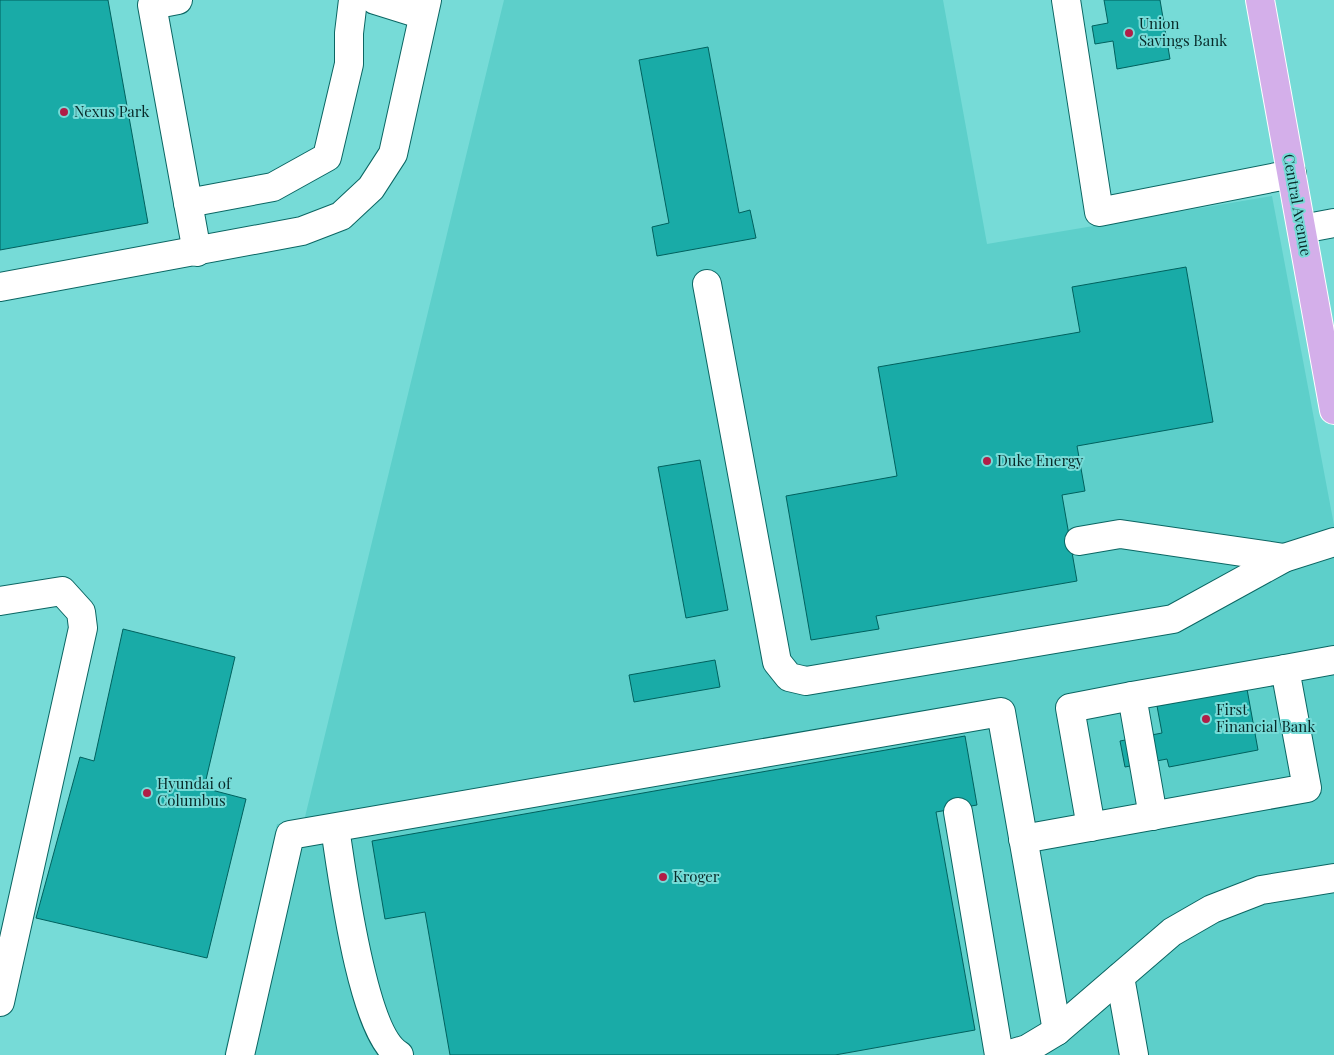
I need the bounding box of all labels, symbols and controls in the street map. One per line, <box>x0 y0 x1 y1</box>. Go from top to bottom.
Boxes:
place label: Union Savings Bank <box>1139 13 1228 50</box>
marker: Union Savings Bank <box>1123 27 1135 39</box>
place label: Nexus Park <box>74 101 150 121</box>
marker: Nexus Park <box>58 106 70 118</box>
street label: Central Avenue <box>1279 152 1317 257</box>
place label: Duke Energy <box>997 450 1084 470</box>
marker: Duke Energy <box>981 455 993 467</box>
place label: First Financial Bank <box>1216 699 1316 736</box>
marker: First Financial Bank <box>1200 713 1212 725</box>
place label: Hyundai of Columbus <box>157 773 232 810</box>
marker: Hyundai of Columbus <box>141 787 153 799</box>
place label: Kroger <box>673 866 720 886</box>
marker: Kroger <box>657 871 669 883</box>

